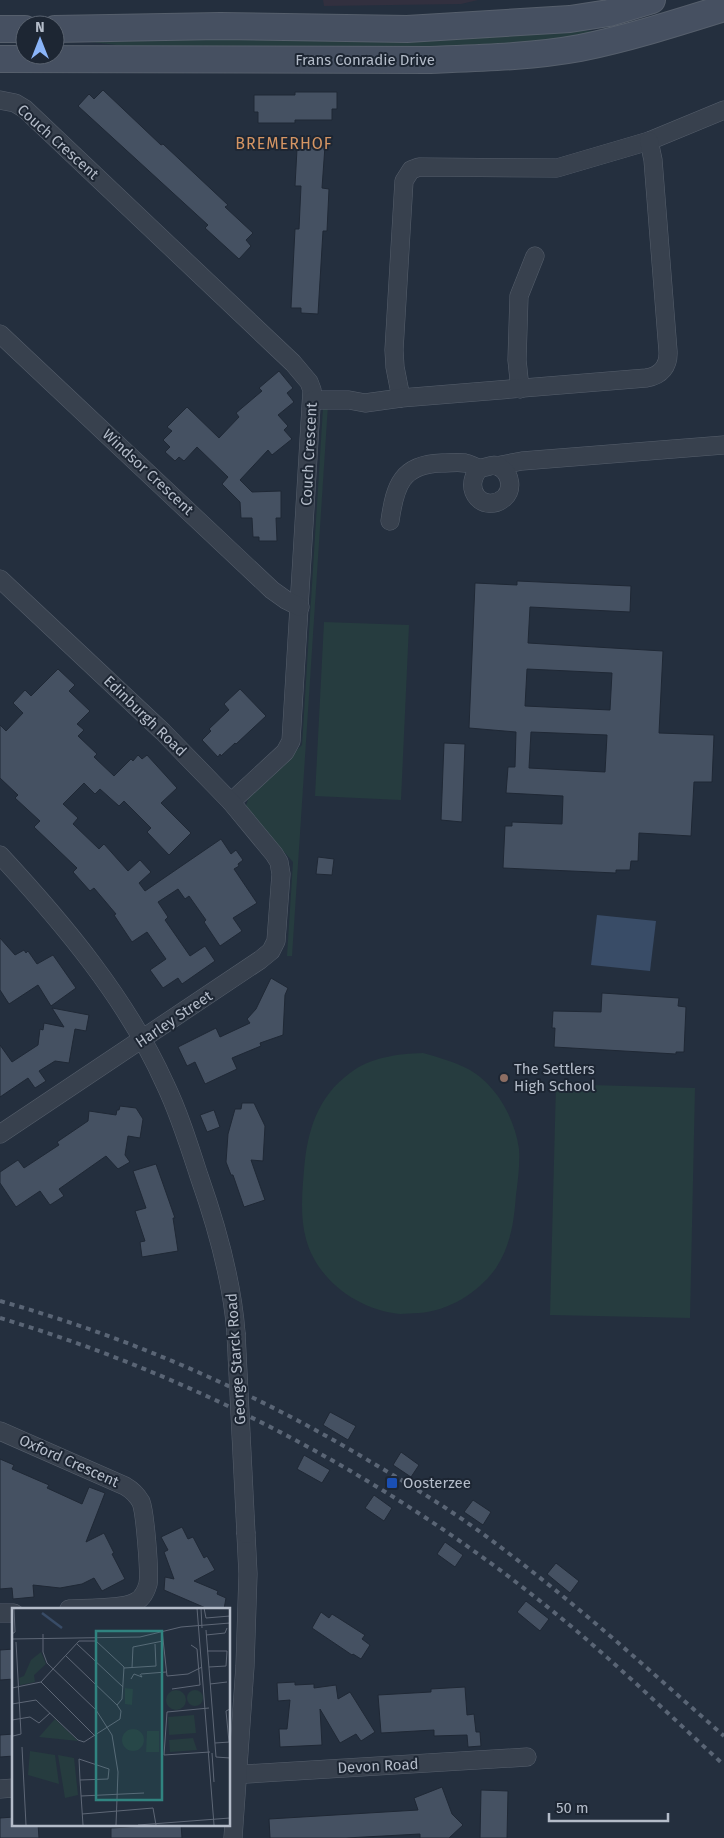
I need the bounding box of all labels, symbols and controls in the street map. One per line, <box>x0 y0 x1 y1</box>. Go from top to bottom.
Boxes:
north arrow <box>15 15 65 65</box>
text: N <box>35 19 45 36</box>
street label: Frans Conradie Drive <box>295 51 435 69</box>
street label: Couch Crescent <box>14 101 103 184</box>
district label: BREMERHOF <box>235 134 333 153</box>
street label: Couch Crescent <box>297 401 321 506</box>
street label: Windsor Crescent <box>99 425 198 519</box>
street label: Edinburgh Road <box>100 672 190 760</box>
street label: Harley Street <box>132 986 216 1051</box>
place label: The Settlers High School <box>514 1060 596 1095</box>
marker: The Settlers High School <box>498 1072 510 1084</box>
street label: George Starck Road <box>222 1292 250 1426</box>
street label: Oxford Crescent <box>16 1431 122 1491</box>
place label: Oosterzee <box>403 1474 471 1492</box>
marker: Oosterzee <box>385 1476 399 1490</box>
inset map <box>12 1608 230 1826</box>
street label: Devon Road <box>337 1755 419 1777</box>
scale bar <box>549 1790 668 1822</box>
text: 50 m <box>556 1799 589 1817</box>

